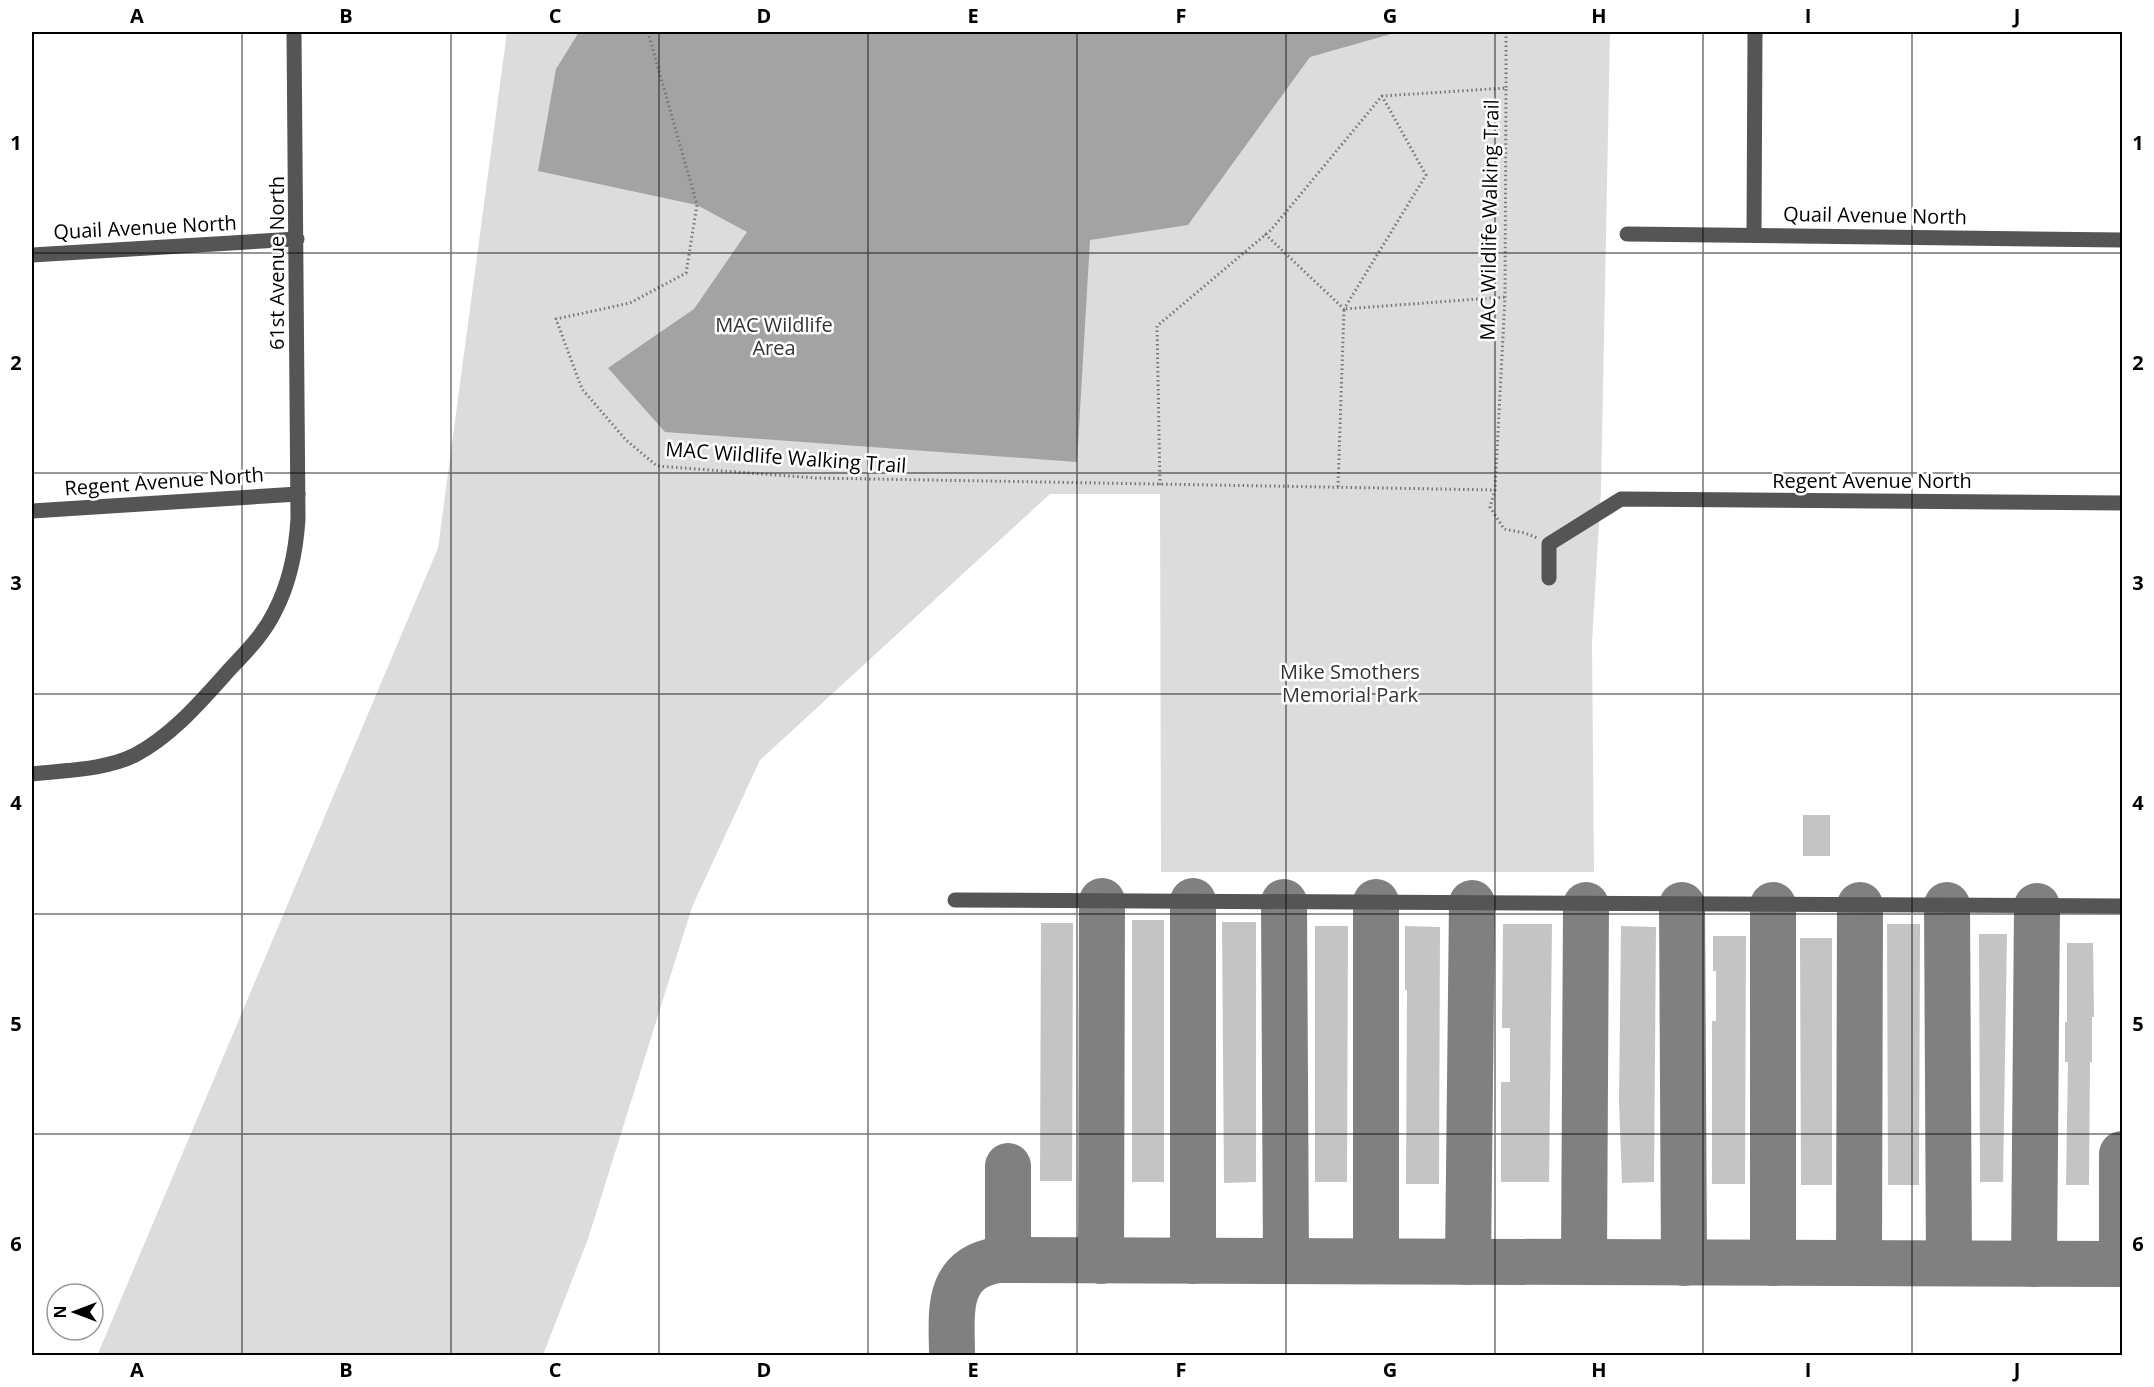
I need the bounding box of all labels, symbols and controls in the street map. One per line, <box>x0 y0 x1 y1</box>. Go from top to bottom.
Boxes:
text: A <box>130 2 144 29</box>
text: B <box>339 2 353 29</box>
text: C <box>549 2 562 29</box>
text: D <box>757 2 771 29</box>
text: E <box>967 2 979 29</box>
text: F <box>1176 2 1186 29</box>
text: G <box>1383 2 1397 29</box>
text: H <box>1591 2 1607 29</box>
text: I <box>1805 2 1811 29</box>
text: J <box>2012 2 2020 29</box>
street label: MAC Wildlife Walking Trail <box>1473 99 1505 341</box>
text: 1 <box>10 129 22 156</box>
text: 1 <box>2132 129 2144 156</box>
street label: 61st Avenue North <box>263 176 290 350</box>
street label: Quail Avenue North <box>1783 200 1967 230</box>
street label: Quail Avenue North <box>53 209 237 245</box>
park label: MAC Wildlife Area <box>715 311 833 361</box>
text: 2 <box>10 349 22 376</box>
text: 2 <box>2132 349 2144 376</box>
street label: MAC Wildlife Walking Trail <box>665 435 907 479</box>
street label: Regent Avenue North <box>63 461 265 501</box>
street label: Regent Avenue North <box>1772 467 1972 494</box>
text: 3 <box>10 569 22 596</box>
text: 3 <box>2132 569 2144 596</box>
park label: Mike Smothers Memorial Park <box>1280 658 1420 708</box>
text: 4 <box>10 789 22 816</box>
text: 4 <box>2132 789 2144 816</box>
text: 5 <box>10 1010 22 1037</box>
text: 5 <box>2132 1010 2144 1037</box>
text: 6 <box>10 1230 22 1257</box>
text: 6 <box>2132 1230 2144 1257</box>
north arrow <box>45 1282 105 1342</box>
text: N <box>49 1305 71 1319</box>
text: A <box>130 1356 144 1383</box>
text: B <box>339 1356 353 1383</box>
text: C <box>549 1356 562 1383</box>
text: D <box>757 1356 771 1383</box>
text: E <box>967 1356 979 1383</box>
text: F <box>1176 1356 1186 1383</box>
text: G <box>1383 1356 1397 1383</box>
text: H <box>1591 1356 1607 1383</box>
text: I <box>1805 1356 1811 1383</box>
text: J <box>2012 1356 2020 1383</box>

